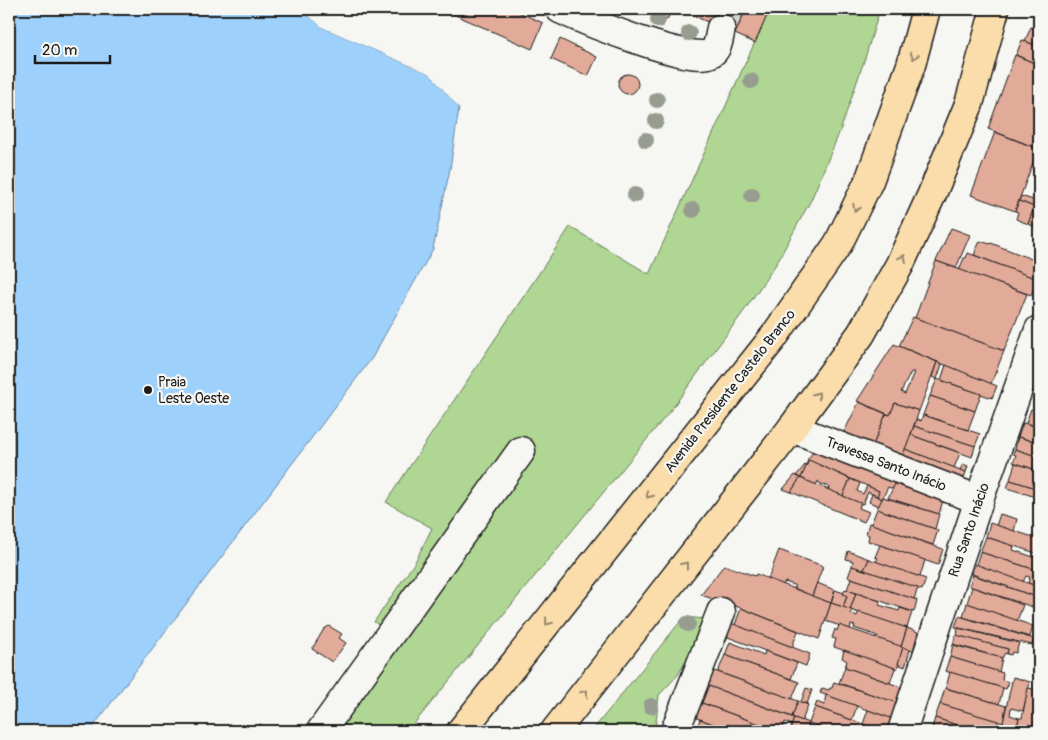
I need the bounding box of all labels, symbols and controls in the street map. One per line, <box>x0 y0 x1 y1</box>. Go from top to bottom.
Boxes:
scale bar <box>35 32 110 64</box>
text: 20 m <box>42 41 77 60</box>
one-way arrow <box>909 51 919 59</box>
one-way arrow <box>852 202 862 211</box>
one-way arrow <box>896 254 907 263</box>
street label: Avenida Presidente Castelo Branco <box>661 306 799 476</box>
place label: Praia Leste Oeste <box>158 374 229 407</box>
marker: Praia Leste Oeste <box>142 384 154 396</box>
one-way arrow <box>811 392 819 401</box>
street label: Travessa Santo Inácio <box>823 433 949 495</box>
street label: Rua Santo Inácio <box>945 480 993 579</box>
one-way arrow <box>646 489 654 498</box>
one-way arrow <box>679 562 687 571</box>
one-way arrow <box>545 616 553 625</box>
one-way arrow <box>579 690 587 699</box>

